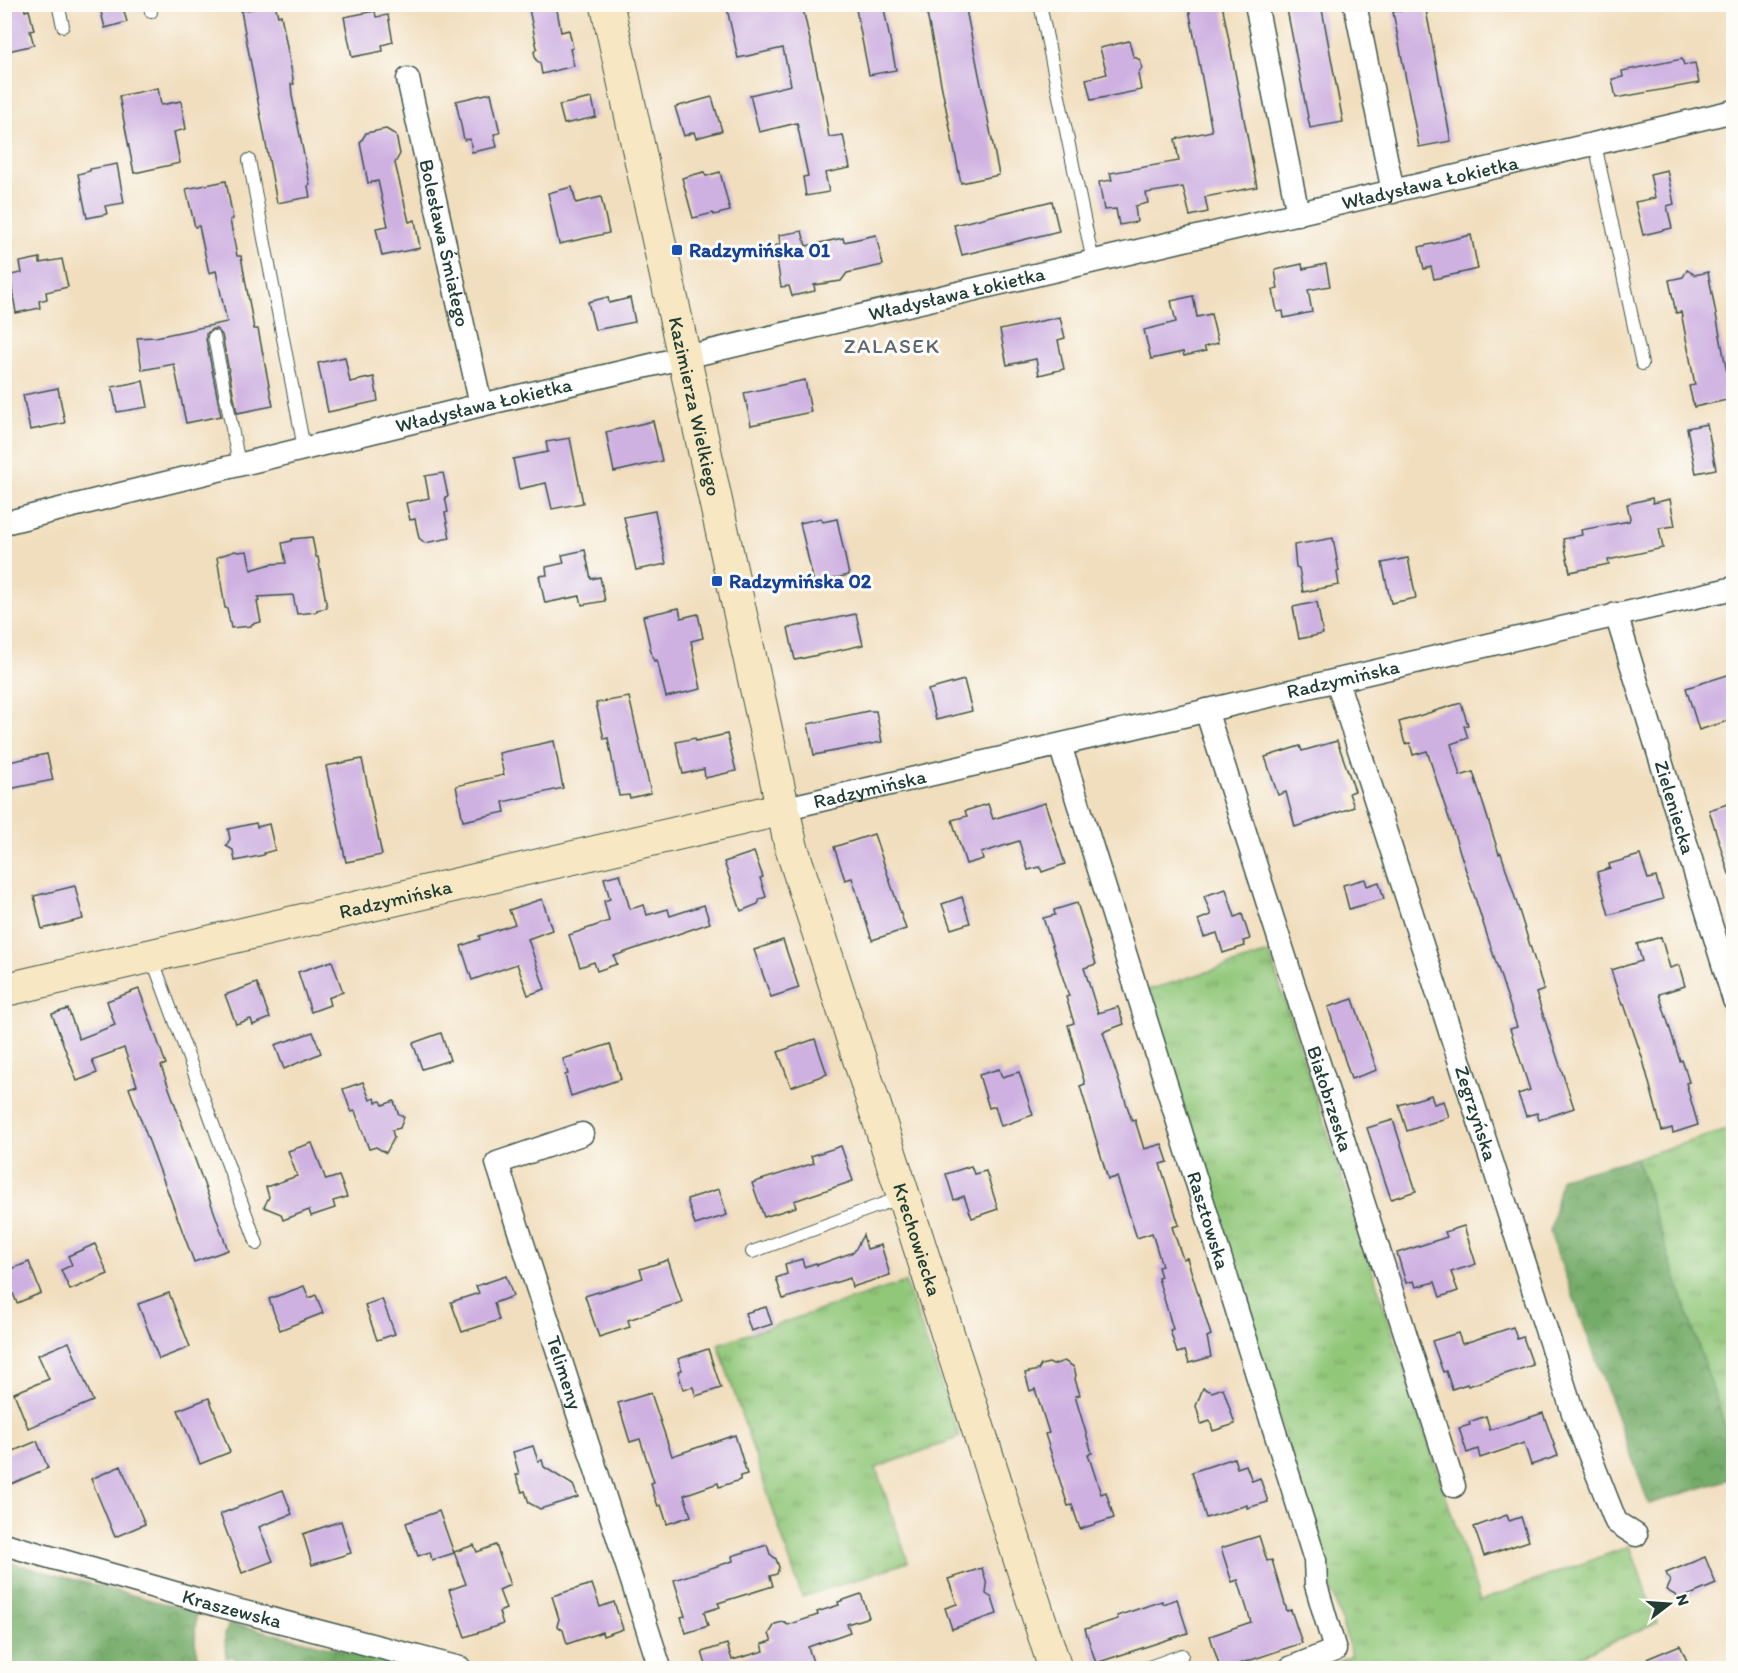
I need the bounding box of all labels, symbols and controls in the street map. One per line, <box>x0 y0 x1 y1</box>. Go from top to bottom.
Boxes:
street label: Władysława Łokietka <box>1339 150 1521 215</box>
street label: Bolesława Śmiałego <box>414 157 475 329</box>
place label: Radzymińska 01 <box>689 238 831 263</box>
marker: Radzymińska 01 <box>670 243 684 257</box>
street label: Władysława Łokietka <box>866 261 1048 326</box>
street label: Kazimierza Wielkiego <box>664 315 726 498</box>
district label: ZALASEK <box>844 333 940 358</box>
street label: Władysława Łokietka <box>393 372 575 438</box>
place label: Radzymińska 02 <box>729 569 872 594</box>
marker: Radzymińska 02 <box>710 574 724 588</box>
street label: Radzymińska <box>1284 654 1402 703</box>
street label: Zieleniecka <box>1649 757 1701 858</box>
street label: Radzymińska <box>811 764 929 813</box>
street label: Radzymińska <box>337 874 455 924</box>
street label: Białobrzeska <box>1302 1043 1358 1155</box>
street label: Zegrzyńska <box>1450 1063 1503 1164</box>
street label: Rasztowska <box>1182 1168 1235 1273</box>
street label: Krechowiecka <box>888 1180 947 1299</box>
street label: Telimeny <box>542 1333 588 1413</box>
north arrow <box>1639 1574 1699 1634</box>
street label: Kraszewska <box>180 1584 285 1633</box>
text: N <box>1672 1592 1694 1608</box>

